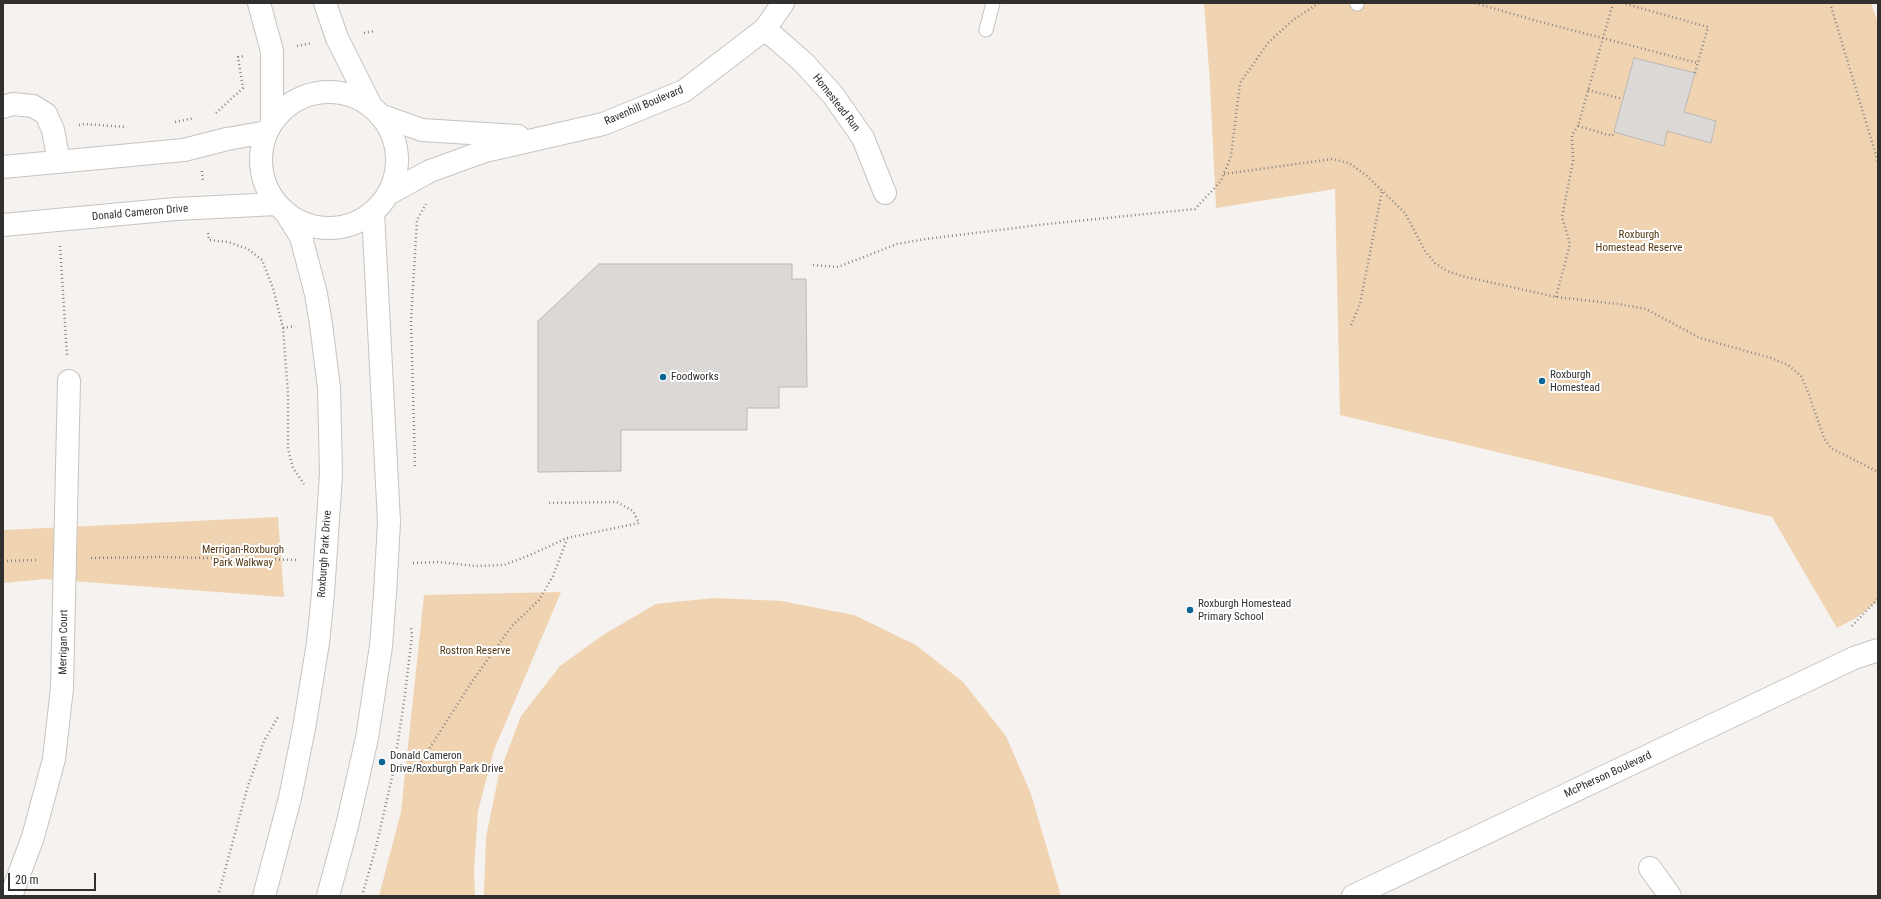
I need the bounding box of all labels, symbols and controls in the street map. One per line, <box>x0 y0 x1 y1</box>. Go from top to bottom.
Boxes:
street label: Homestead Run <box>810 72 862 134</box>
street label: Ravenhill Boulevard <box>602 83 686 129</box>
street label: Donald Cameron Drive <box>91 202 189 224</box>
park label: Roxburgh Homestead Reserve <box>1596 228 1682 254</box>
place label: Roxburgh Homestead <box>1550 368 1600 394</box>
place label: Foodworks <box>671 370 719 384</box>
marker: Foodworks <box>658 372 668 382</box>
marker: Roxburgh Homestead <box>1537 376 1547 386</box>
street label: Roxburgh Park Drive <box>315 510 335 598</box>
park label: Merrigan-Roxburgh Park Walkway <box>202 543 284 569</box>
place label: Roxburgh Homestead Primary School <box>1198 597 1291 623</box>
marker: Roxburgh Homestead Primary School <box>1185 605 1195 615</box>
street label: Merrigan Court <box>57 609 71 675</box>
park label: Rostron Reserve <box>440 644 510 658</box>
place label: Donald Cameron Drive/Roxburgh Park Drive <box>390 749 503 775</box>
street label: McPherson Boulevard <box>1562 749 1654 801</box>
marker: Donald Cameron Drive/Roxburgh Park Drive <box>377 757 387 767</box>
scale bar <box>10 865 98 891</box>
text: 20 m <box>15 873 39 887</box>

